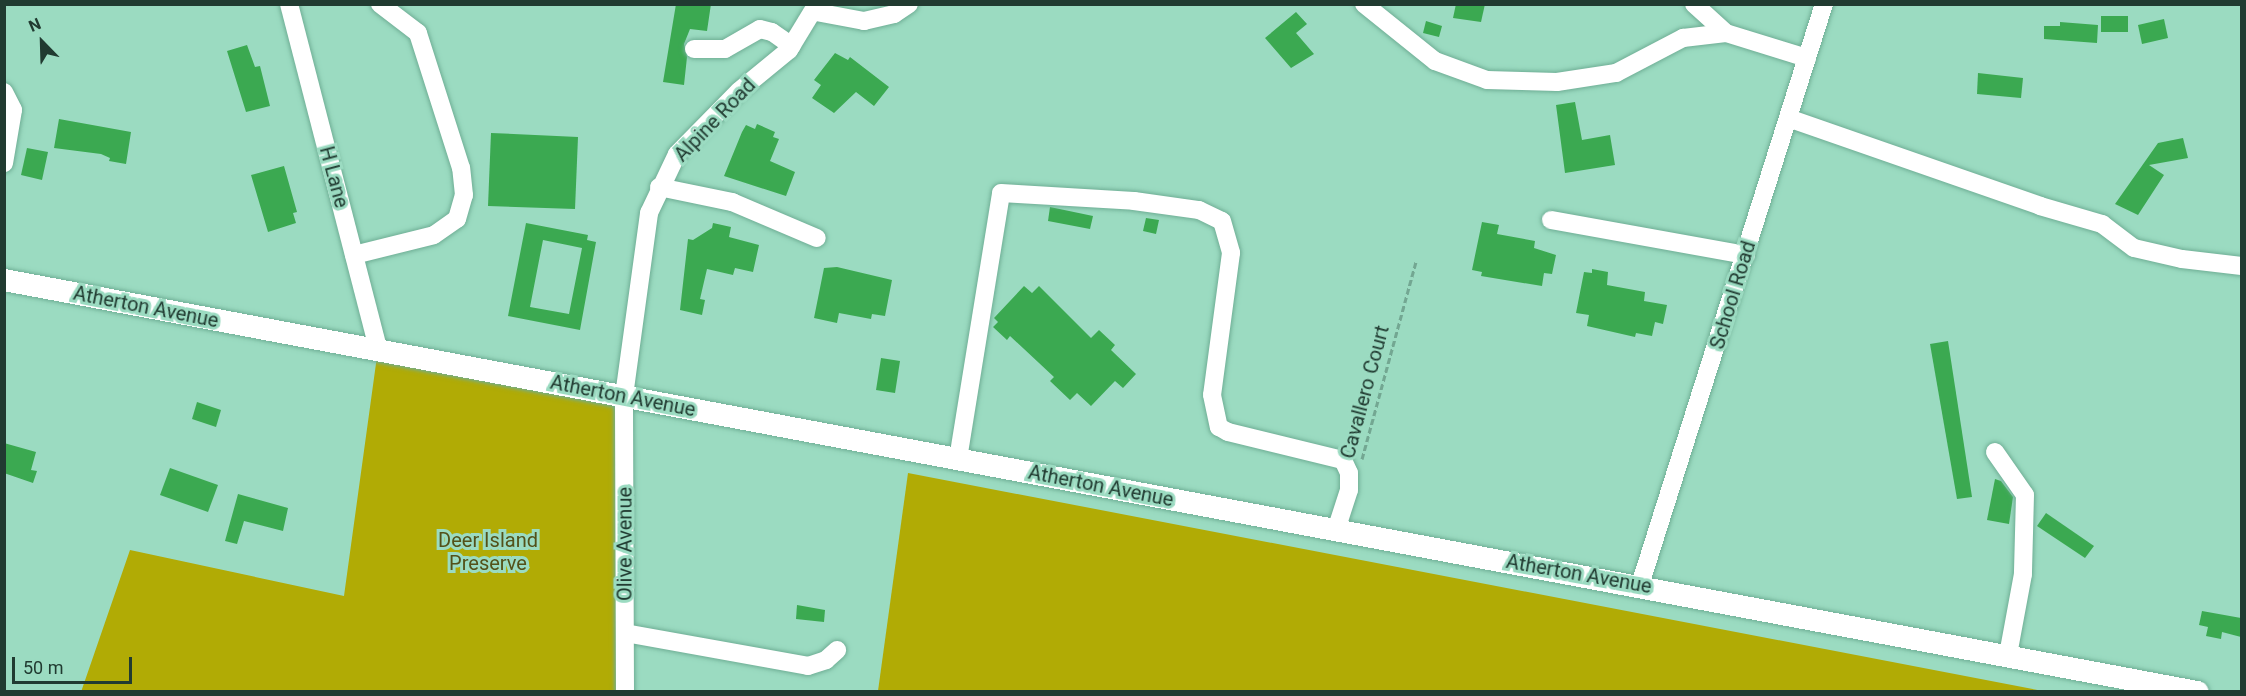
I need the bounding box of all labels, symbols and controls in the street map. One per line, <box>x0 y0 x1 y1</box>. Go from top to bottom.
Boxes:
north arrow <box>12 12 72 72</box>
text: N <box>26 14 44 36</box>
street label: Alpine Road <box>669 73 761 167</box>
street label: H Lane <box>314 144 354 210</box>
street label: School Road <box>1705 238 1761 352</box>
street label: Atherton Avenue <box>71 281 221 333</box>
street label: Cavallero Court <box>1336 323 1394 461</box>
street label: Atherton Avenue <box>548 370 698 422</box>
street label: Atherton Avenue <box>1026 460 1176 512</box>
street label: Olive Avenue <box>613 487 637 601</box>
park label: Deer Island Preserve <box>438 528 538 575</box>
street label: Atherton Avenue <box>1504 549 1654 599</box>
scale bar <box>15 645 135 683</box>
text: 50 m <box>23 657 63 678</box>

